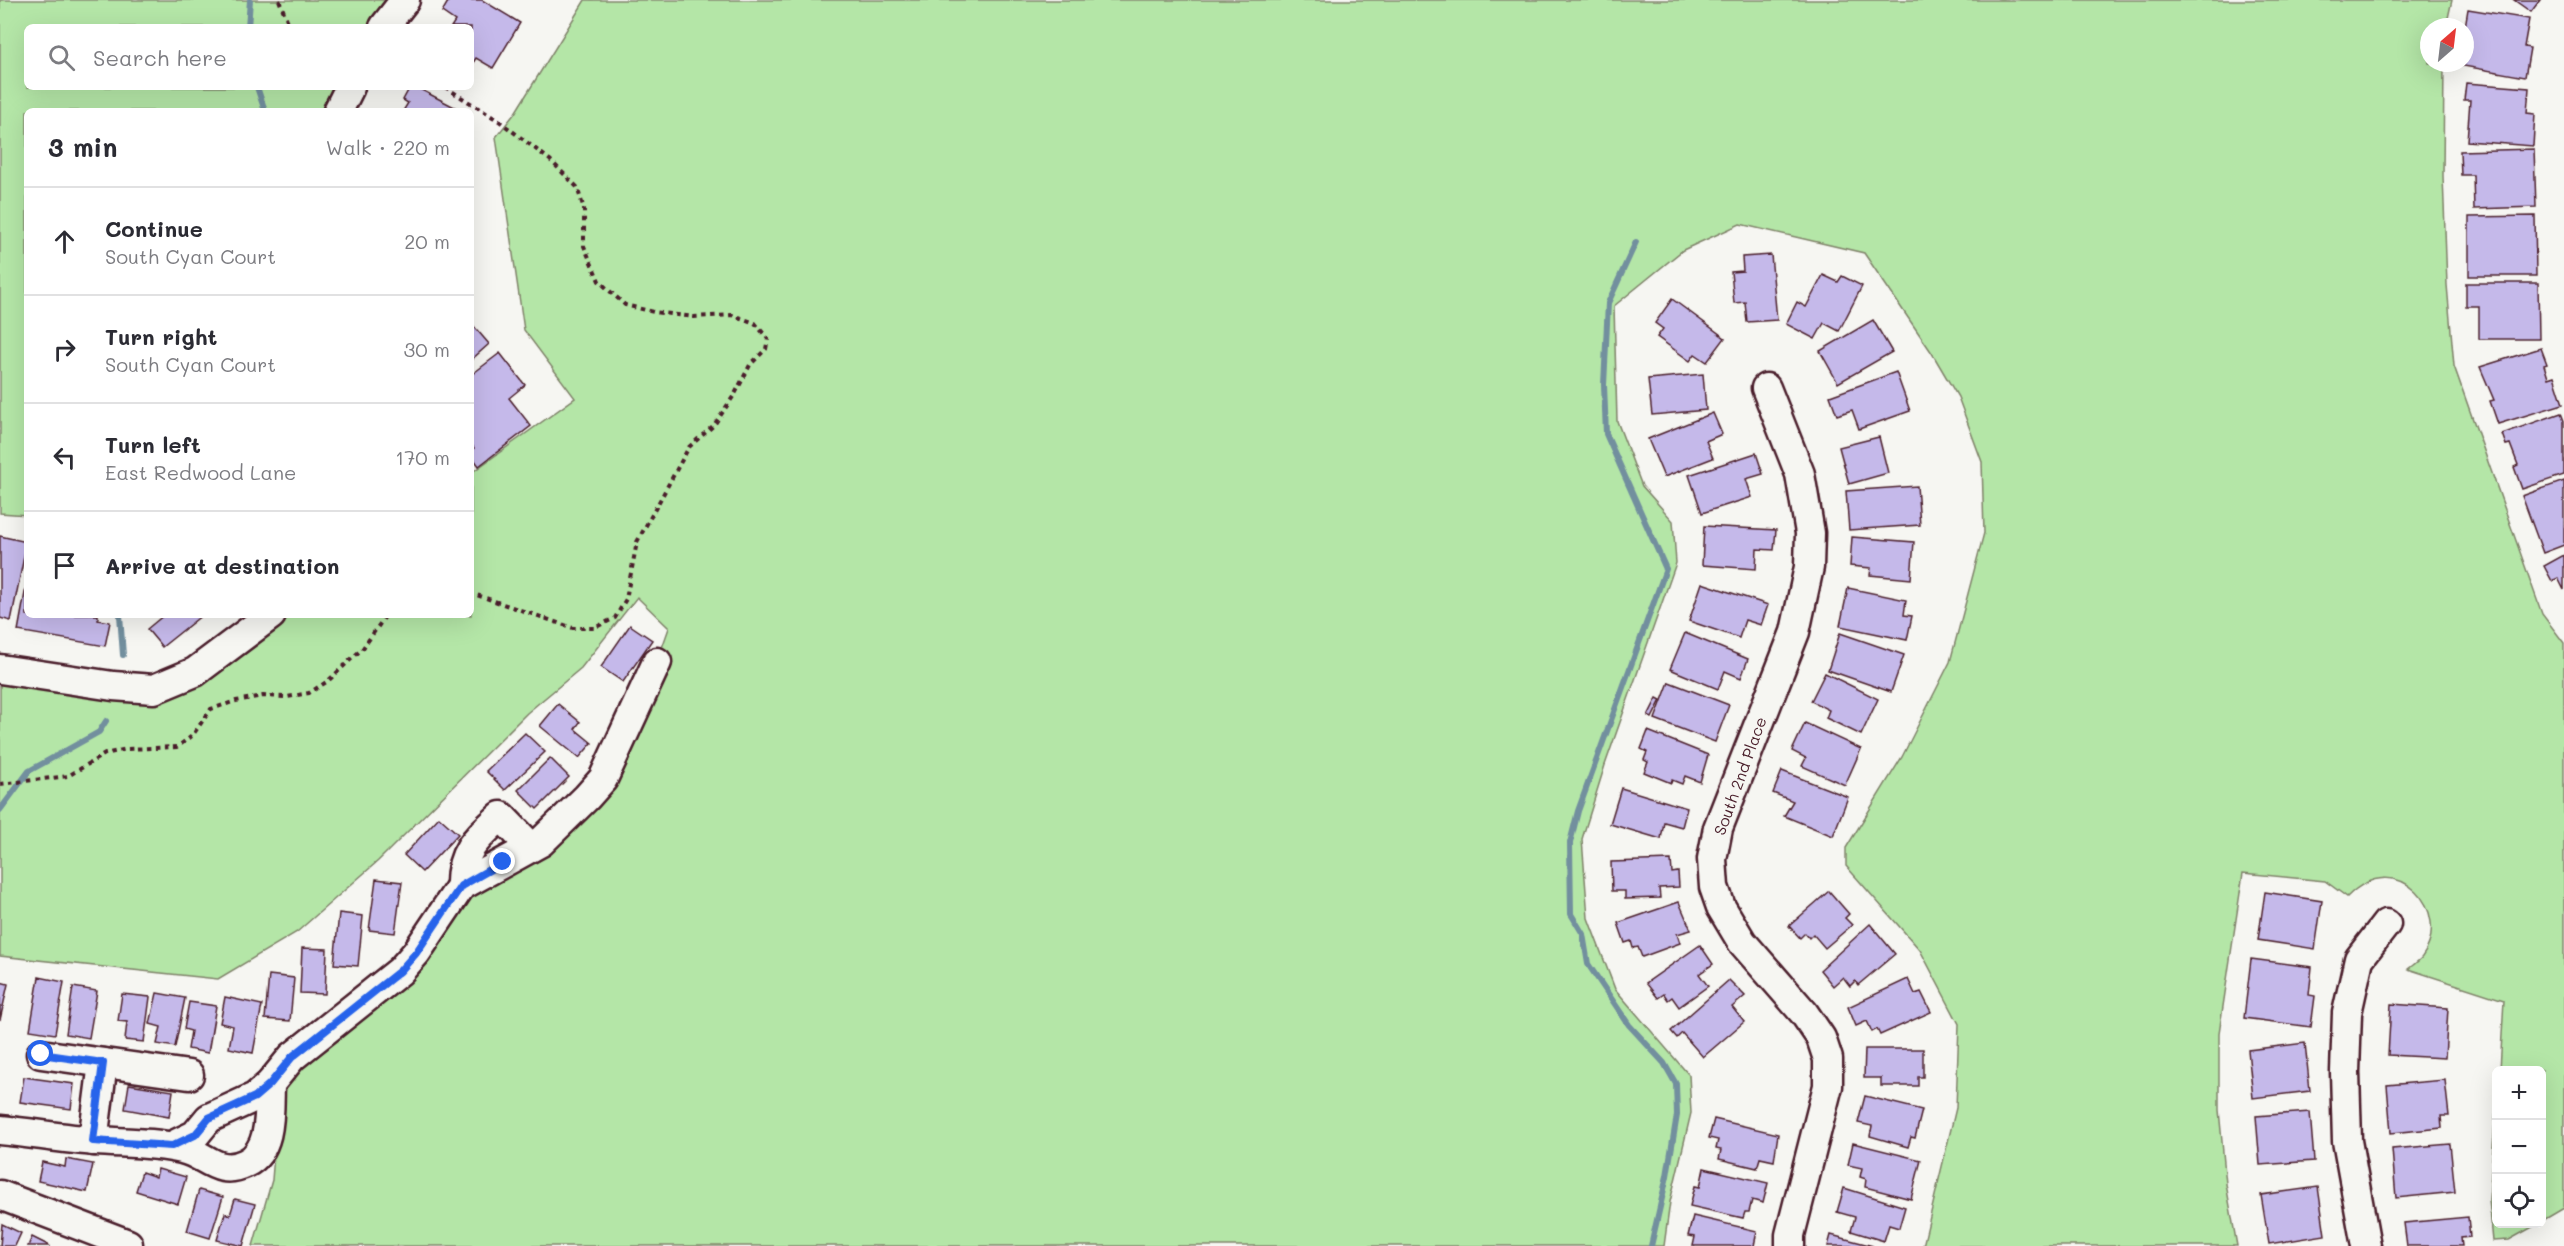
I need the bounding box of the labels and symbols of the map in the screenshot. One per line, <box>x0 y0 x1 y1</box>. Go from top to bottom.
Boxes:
north arrow <box>2420 18 2474 72</box>
street label: South 2nd Place <box>1708 714 1771 838</box>
route end <box>489 848 515 874</box>
route start <box>27 1040 53 1066</box>

